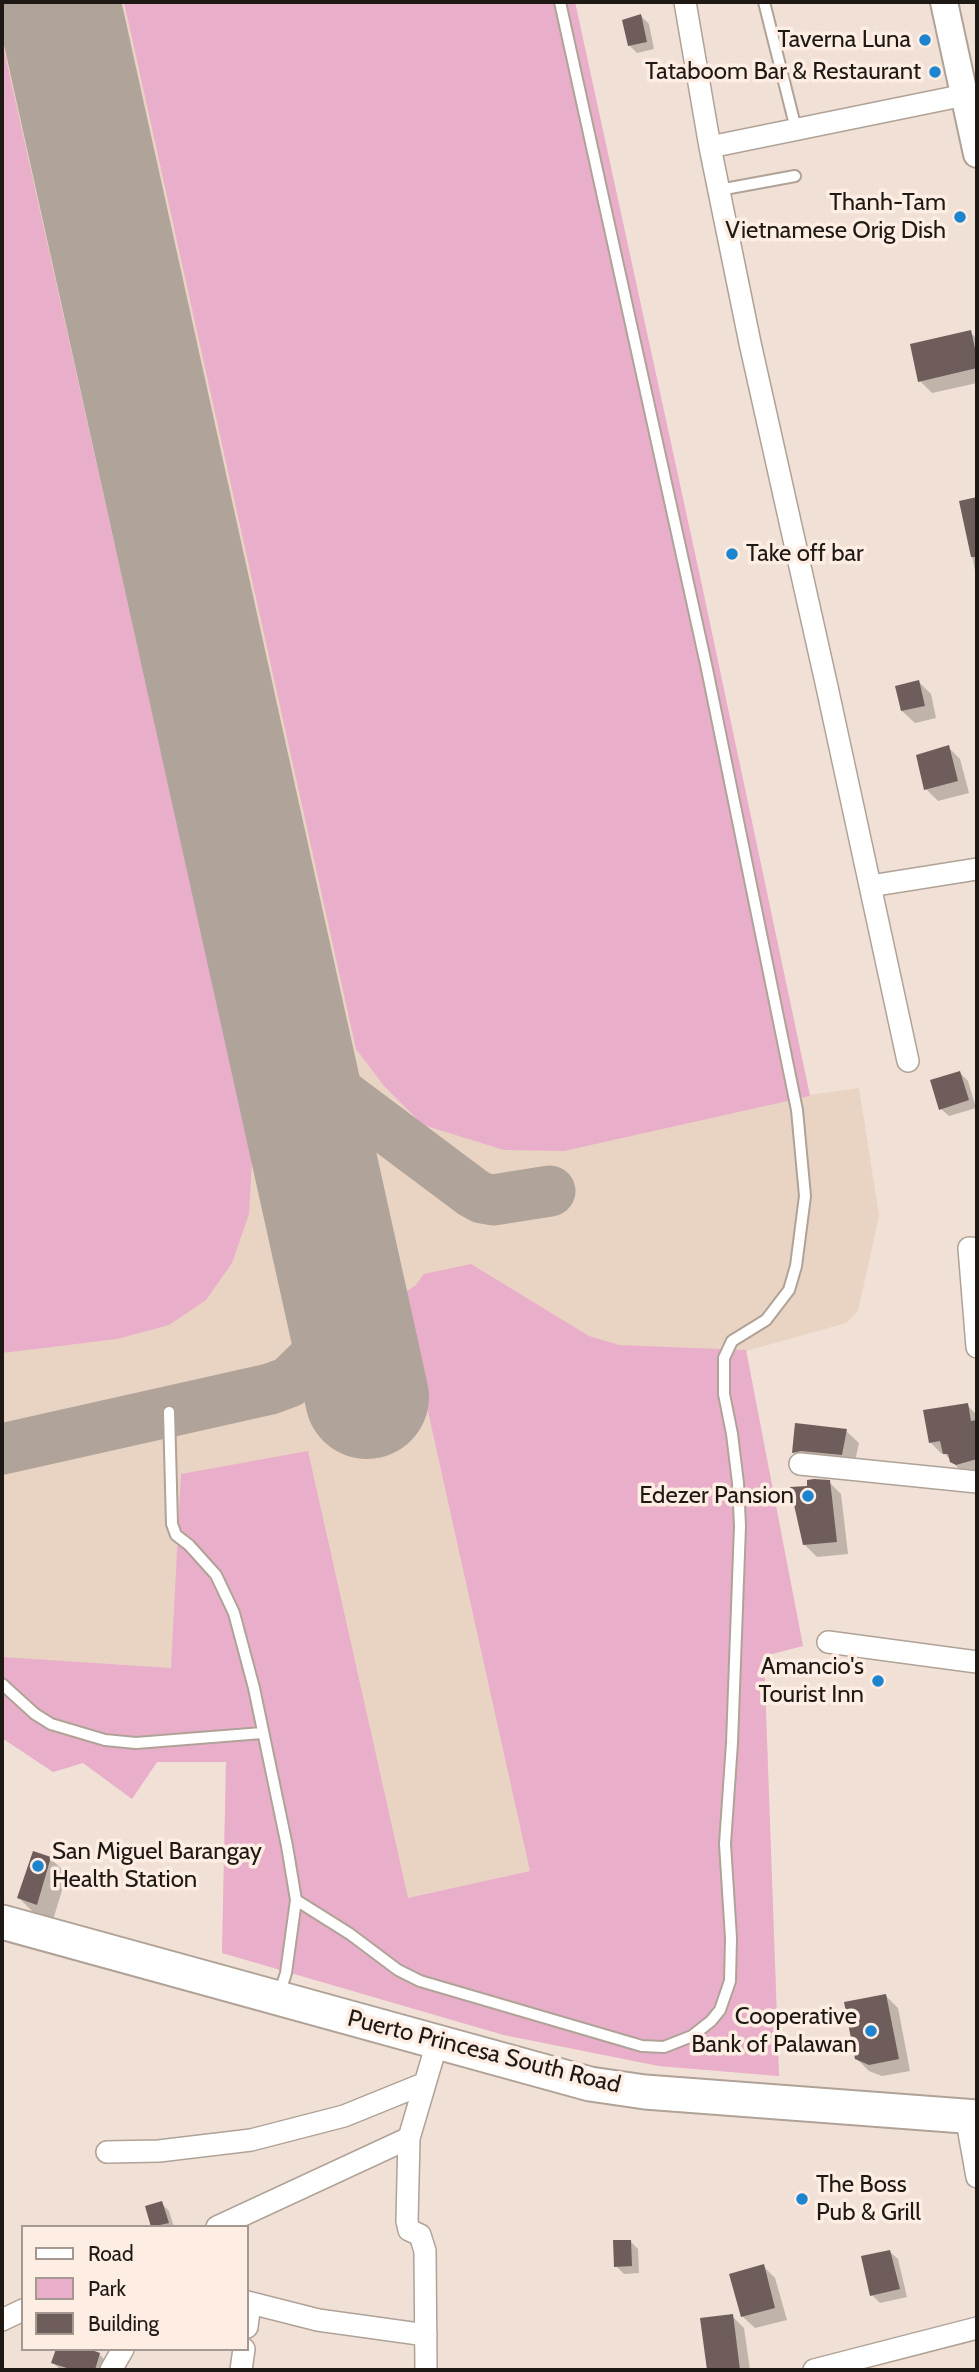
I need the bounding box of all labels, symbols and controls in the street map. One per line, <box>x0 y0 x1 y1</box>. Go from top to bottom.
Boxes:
place label: Taverna Luna <box>777 26 911 54</box>
marker: Taverna Luna <box>917 32 933 48</box>
place label: Tataboom Bar & Restaurant <box>645 58 921 86</box>
marker: Tataboom Bar & Restaurant <box>927 64 943 80</box>
place label: Thanh-Tam Vietnamese Orig Dish <box>725 189 946 245</box>
marker: Thanh-Tam Vietnamese Orig Dish <box>952 209 968 225</box>
place label: Take off bar <box>746 540 864 568</box>
marker: Take off bar <box>724 546 740 562</box>
place label: Edezer Pansion <box>639 1482 794 1510</box>
marker: Edezer Pansion <box>800 1488 816 1504</box>
place label: Amancio's Tourist Inn <box>758 1653 864 1709</box>
marker: Amancio's Tourist Inn <box>870 1673 886 1689</box>
place label: San Miguel Barangay Health Station <box>52 1838 262 1894</box>
marker: San Miguel Barangay Health Station <box>30 1858 46 1874</box>
place label: Cooperative Bank of Palawan <box>691 2003 857 2059</box>
street label: Puerto Princesa South Road <box>344 2004 624 2100</box>
marker: Cooperative Bank of Palawan <box>863 2023 879 2039</box>
place label: The Boss Pub & Grill <box>816 2171 921 2227</box>
marker: The Boss Pub & Grill <box>794 2191 810 2207</box>
legend <box>21 2225 248 2351</box>
text: Road <box>88 2241 134 2266</box>
text: Park <box>88 2276 126 2301</box>
text: Building <box>88 2311 159 2336</box>

